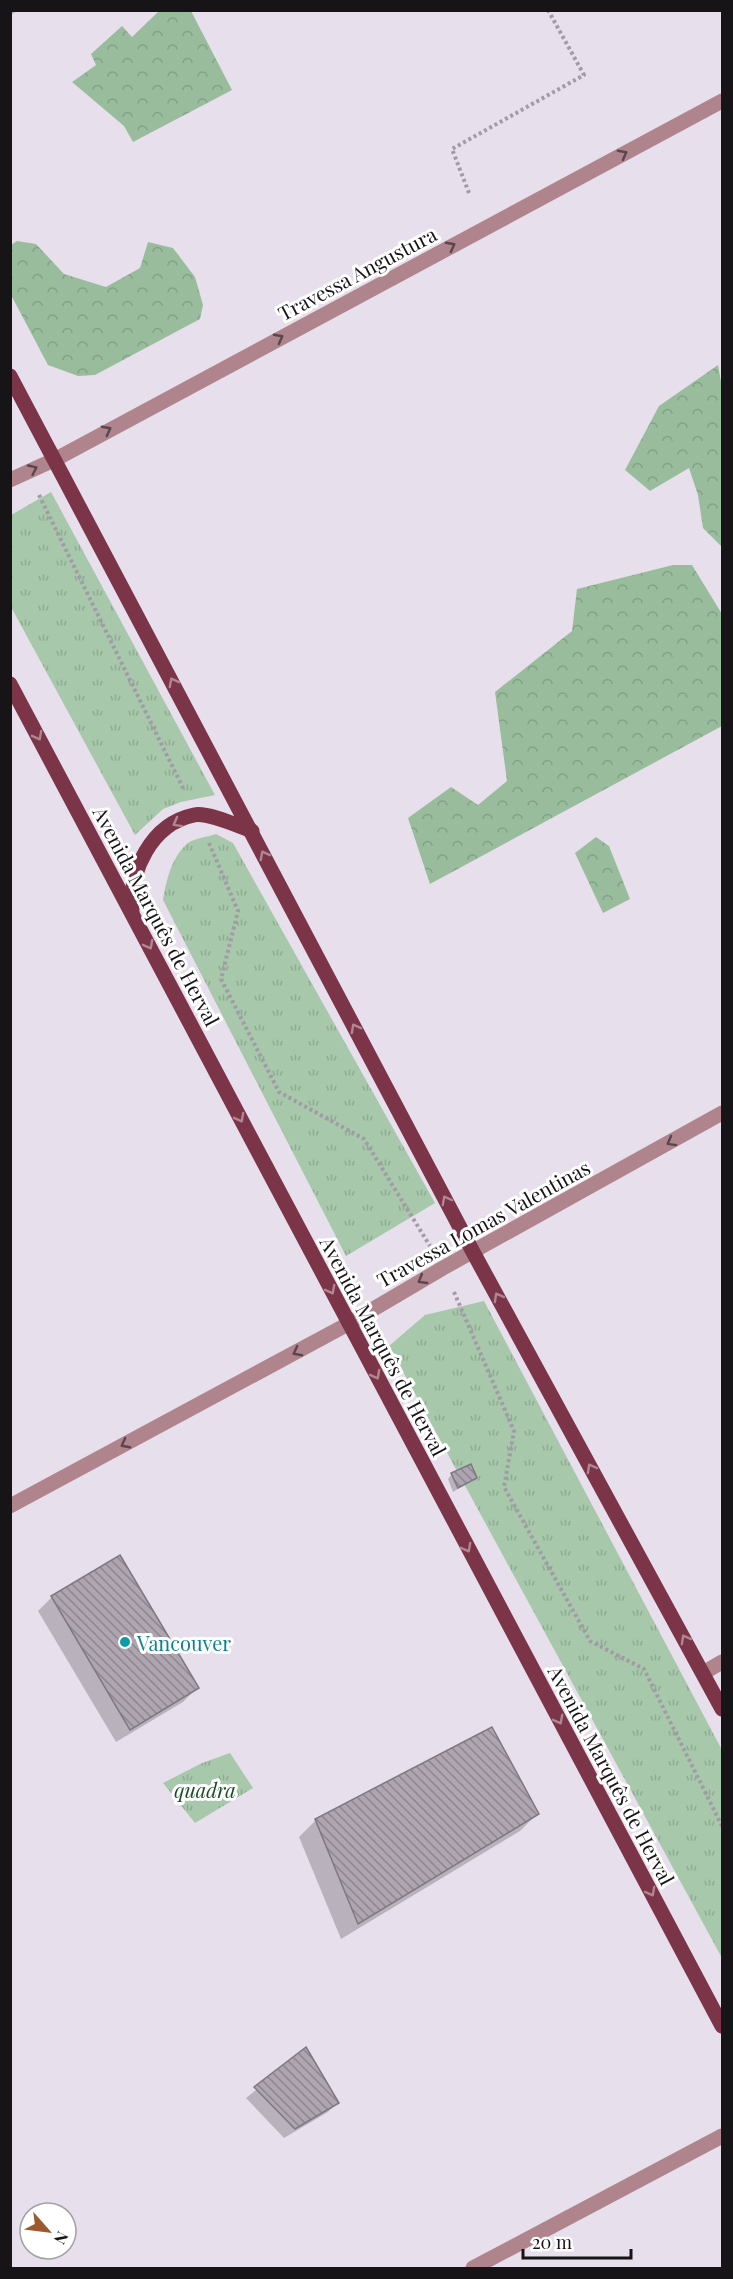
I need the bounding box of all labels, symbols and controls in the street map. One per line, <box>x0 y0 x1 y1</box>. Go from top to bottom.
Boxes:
one-way arrow <box>616 150 627 161</box>
street label: Travessa Angustura <box>273 220 441 326</box>
one-way arrow <box>445 242 455 253</box>
one-way arrow <box>273 334 284 346</box>
one-way arrow <box>101 426 112 438</box>
one-way arrow <box>26 464 37 476</box>
one-way arrow <box>169 678 181 689</box>
one-way arrow <box>31 730 42 740</box>
street label: Avenida Marquês de Herval <box>87 801 227 1031</box>
one-way arrow <box>173 816 183 827</box>
one-way arrow <box>260 851 271 861</box>
one-way arrow <box>142 939 153 950</box>
one-way arrow <box>351 1023 362 1034</box>
one-way arrow <box>233 1112 244 1122</box>
one-way arrow <box>667 1134 678 1146</box>
street label: Travessa Lomas Valentinas <box>372 1153 594 1293</box>
one-way arrow <box>442 1196 453 1206</box>
street label: Avenida Marquês de Herval <box>314 1231 454 1461</box>
one-way arrow <box>418 1273 428 1284</box>
one-way arrow <box>323 1284 335 1295</box>
one-way arrow <box>494 1292 505 1303</box>
one-way arrow <box>292 1345 303 1356</box>
one-way arrow <box>369 1369 380 1380</box>
one-way arrow <box>121 1437 131 1448</box>
one-way arrow <box>587 1463 598 1474</box>
one-way arrow <box>460 1541 471 1552</box>
place label: Vancouver <box>136 1629 231 1656</box>
marker: Vancouver <box>118 1635 132 1649</box>
one-way arrow <box>681 1635 692 1645</box>
street label: Avenida Marquês de Herval <box>542 1660 682 1890</box>
one-way arrow <box>552 1713 563 1724</box>
park label: quadra <box>174 1776 236 1803</box>
one-way arrow <box>644 1886 655 1896</box>
north arrow <box>18 2201 78 2261</box>
scale bar <box>523 2222 631 2260</box>
text: N <box>49 2228 74 2249</box>
text: 20 m <box>532 2230 572 2254</box>

